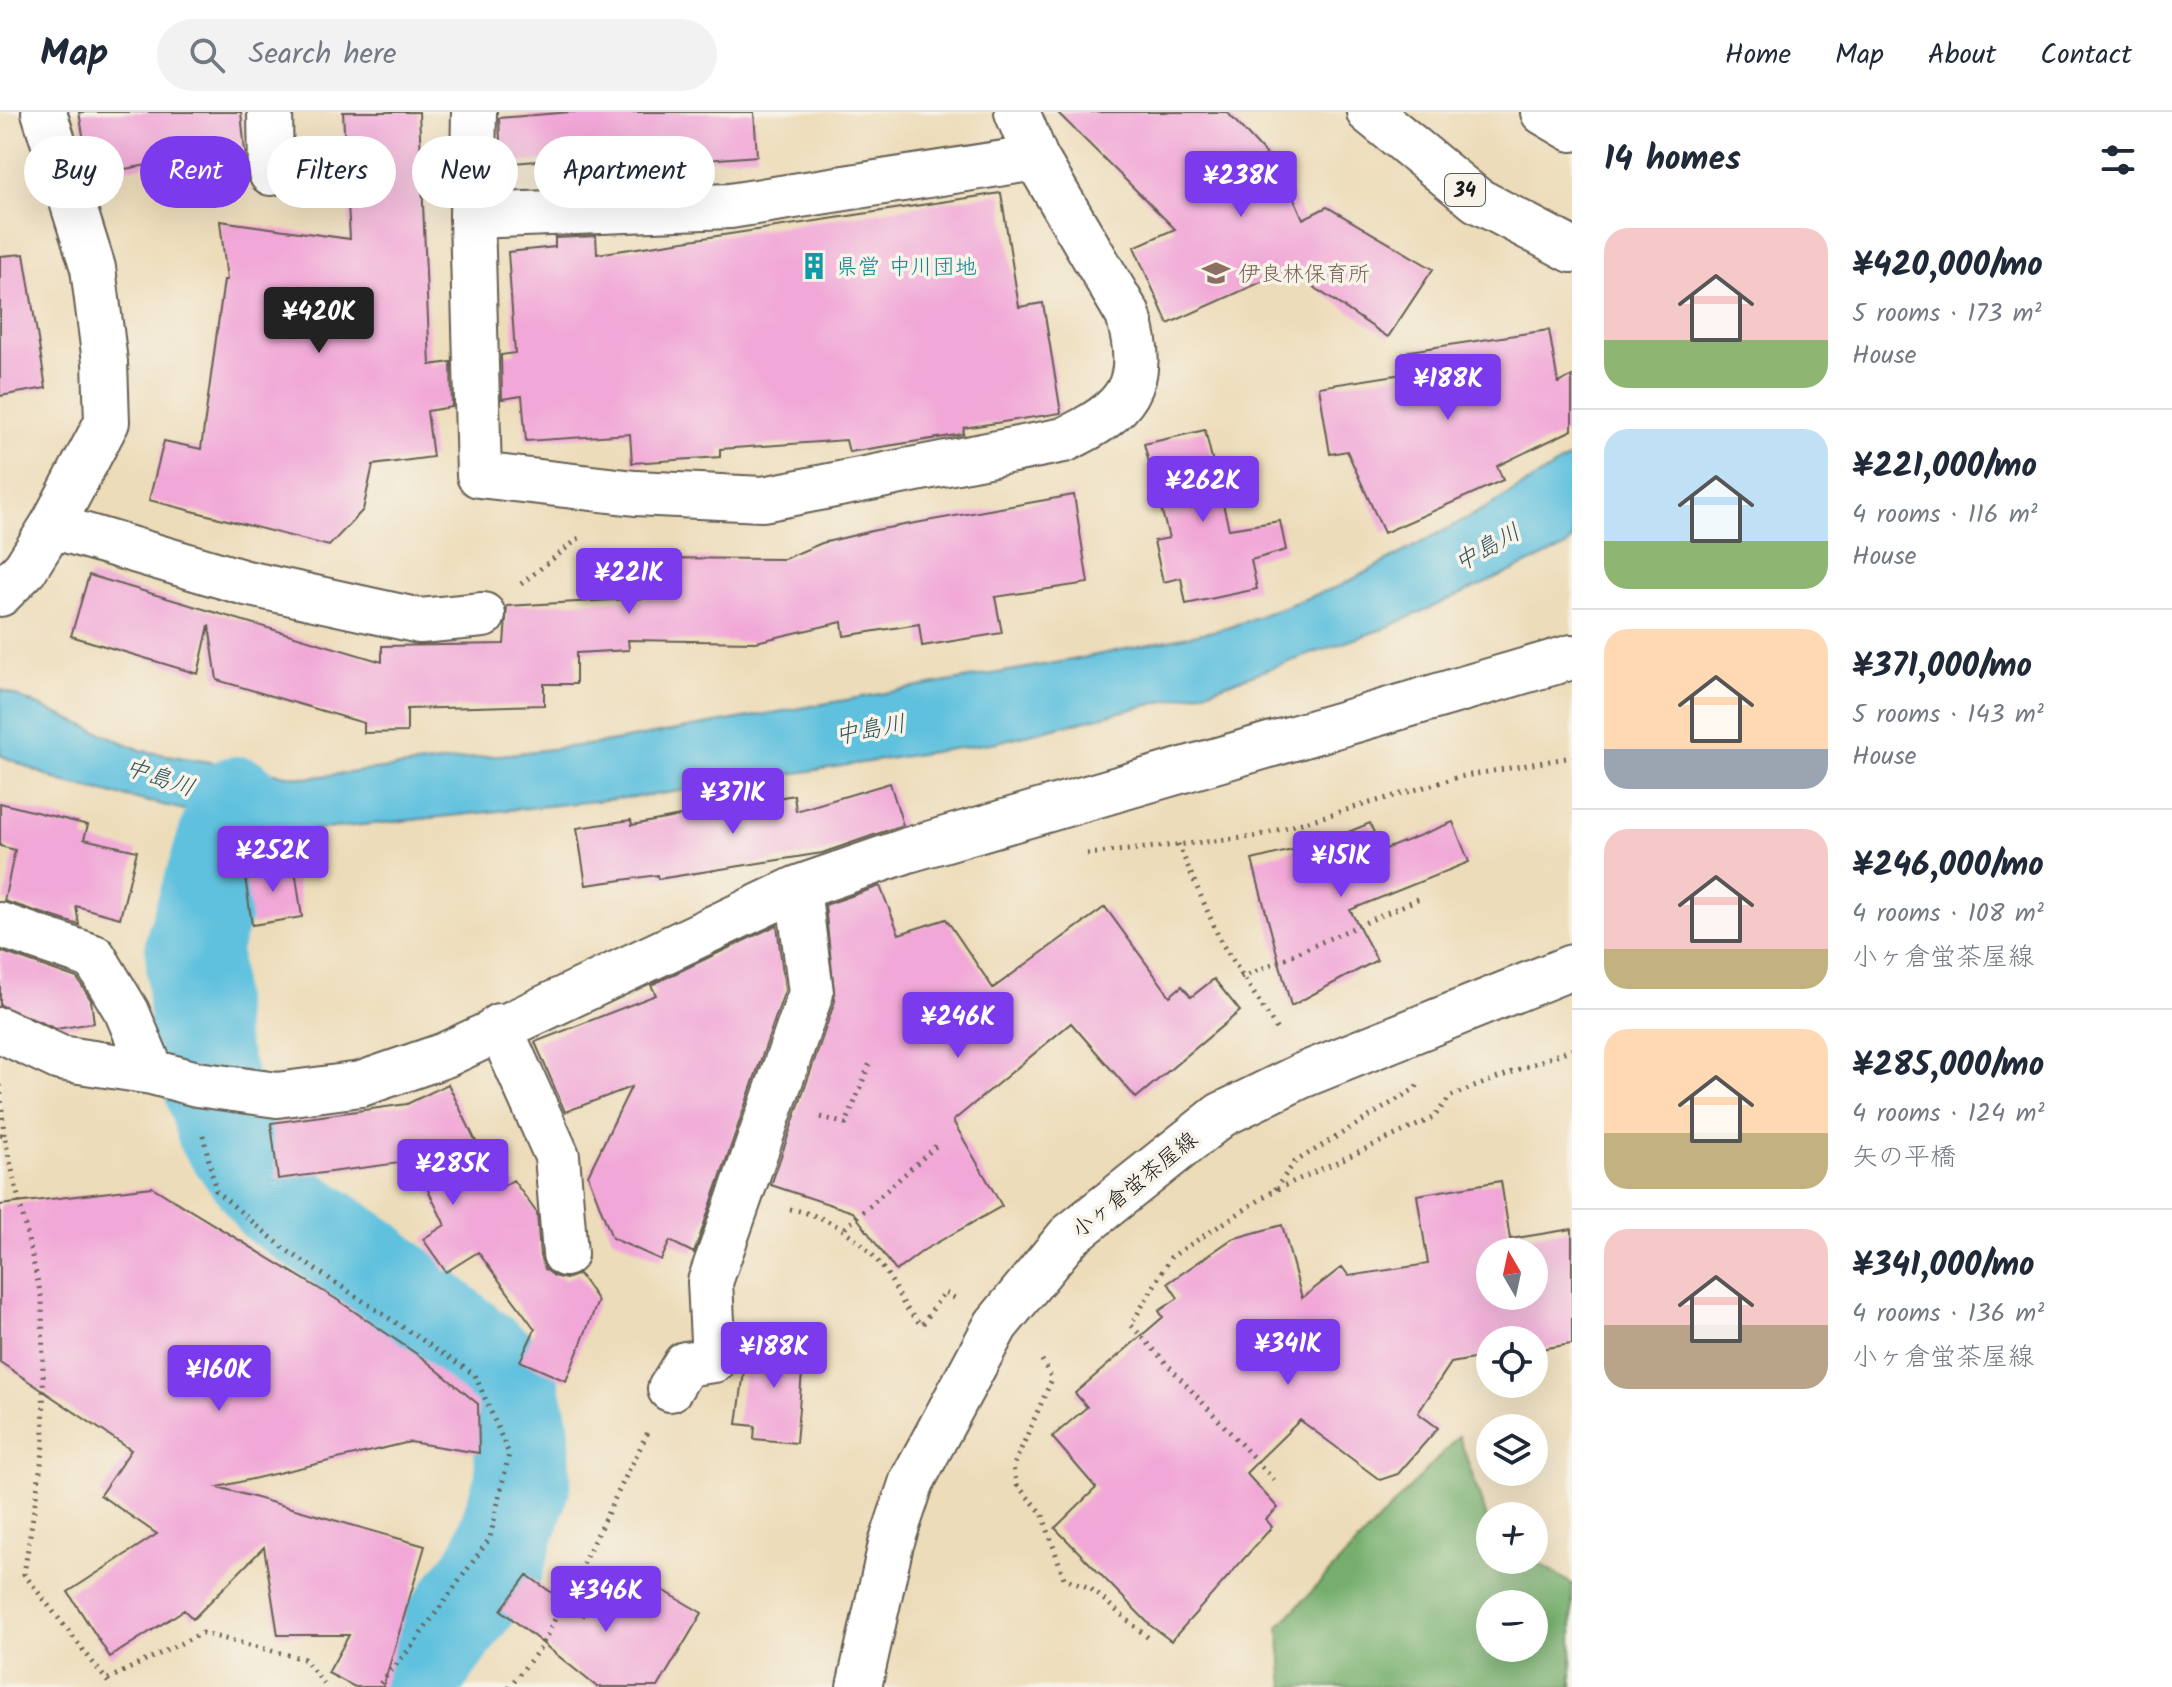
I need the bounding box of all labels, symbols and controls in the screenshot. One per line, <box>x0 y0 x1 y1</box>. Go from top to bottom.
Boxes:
search box <box>157 19 717 91</box>
text: Map <box>40 25 109 85</box>
text: Search here <box>249 31 396 79</box>
icon: search <box>185 33 229 77</box>
text: Home <box>1725 33 1791 78</box>
text: Map <box>1835 33 1884 78</box>
text: About <box>1928 33 1996 78</box>
text: Contact <box>2040 33 2132 78</box>
text: 14 homes <box>1604 133 1741 187</box>
chip: Buy <box>24 136 124 208</box>
chip: Rent <box>140 136 251 208</box>
chip: Filters <box>267 136 396 208</box>
chip: New <box>412 136 518 208</box>
chip: Apartment <box>534 136 715 208</box>
icon: filters <box>2096 138 2140 182</box>
pin: ¥238K <box>1185 151 1297 219</box>
text: ¥238K <box>1203 156 1279 198</box>
road number: 34 <box>1445 174 1485 206</box>
text: ¥420,000/mo <box>1852 239 2043 293</box>
building icon: 県営 中川団地 <box>799 251 829 281</box>
place label: 県営 中川団地 <box>836 251 977 286</box>
school or university icon: 伊良林保育所 <box>1201 258 1231 288</box>
place label: 伊良林保育所 <box>1238 258 1370 293</box>
icon: home <box>1668 260 1764 356</box>
pin: ¥420K <box>263 287 375 355</box>
text: ¥420K <box>282 292 356 334</box>
text: 5 rooms · 173 m² <box>1852 293 2041 335</box>
text: House <box>1852 335 1916 377</box>
pin: ¥188K <box>1392 354 1504 422</box>
text: ¥188K <box>1413 359 1483 401</box>
text: ¥221,000/mo <box>1852 440 2037 494</box>
pin: ¥262K <box>1147 456 1259 524</box>
text: ¥262K <box>1165 461 1241 503</box>
icon: home <box>1668 461 1764 557</box>
text: 4 rooms · 116 m² <box>1852 494 2038 536</box>
water label: 中島川 <box>1447 514 1529 583</box>
text: House <box>1852 536 1916 578</box>
pin: ¥221K <box>573 548 685 616</box>
text: ¥221K <box>594 553 664 595</box>
text: ¥371,000/mo <box>1852 640 2032 694</box>
icon: home <box>1668 661 1764 757</box>
text: 5 rooms · 143 m² <box>1852 694 2044 736</box>
water label: 中島川 <box>831 705 909 756</box>
text: House <box>1852 736 1916 778</box>
water label: 中島川 <box>119 748 200 809</box>
pin: ¥371K <box>677 768 789 836</box>
text: ¥371K <box>700 773 766 815</box>
pin: ¥252K <box>217 826 329 894</box>
text: ¥252K <box>235 831 311 873</box>
pin: ¥151K <box>1285 831 1397 899</box>
text: ¥151K <box>1311 836 1371 878</box>
text: ¥246,000/mo <box>1852 839 2044 893</box>
icon: home <box>1668 861 1764 957</box>
text: 4 rooms · 108 m² <box>1852 893 2044 935</box>
text: 小ヶ倉蛍茶屋線 <box>1852 937 2034 979</box>
pin: ¥246K <box>902 992 1014 1060</box>
text: ¥246K <box>920 997 996 1039</box>
text: ¥285,000/mo <box>1852 1039 2044 1093</box>
icon: home <box>1668 1061 1764 1157</box>
text: 4 rooms · 124 m² <box>1852 1093 2044 1135</box>
street label: 小ヶ倉蛍茶屋線 <box>1065 1124 1206 1248</box>
text: 矢の平橋 <box>1852 1137 1956 1179</box>
pin: ¥285K <box>397 1139 509 1207</box>
text: ¥285K <box>415 1144 491 1186</box>
north arrow <box>1476 1238 1548 1310</box>
map controls <box>1476 1238 1548 1662</box>
text: ¥341,000/mo <box>1852 1239 2034 1293</box>
icon: home <box>1668 1261 1764 1357</box>
text: 4 rooms · 136 m² <box>1852 1293 2044 1335</box>
pin: ¥341K <box>1232 1319 1344 1387</box>
pin: ¥188K <box>718 1322 830 1390</box>
text: ¥341K <box>1254 1324 1322 1366</box>
button: locate <box>1476 1326 1548 1398</box>
text: ¥188K <box>739 1327 809 1369</box>
text: 小ヶ倉蛍茶屋線 <box>1852 1337 2034 1379</box>
pin: ¥160K <box>163 1345 275 1413</box>
text: ¥160K <box>186 1350 252 1392</box>
button: layers <box>1476 1414 1548 1486</box>
button: + <box>1476 1502 1548 1574</box>
pin: ¥346K <box>550 1566 662 1634</box>
text: ¥346K <box>569 1571 643 1613</box>
button: − <box>1476 1590 1548 1662</box>

